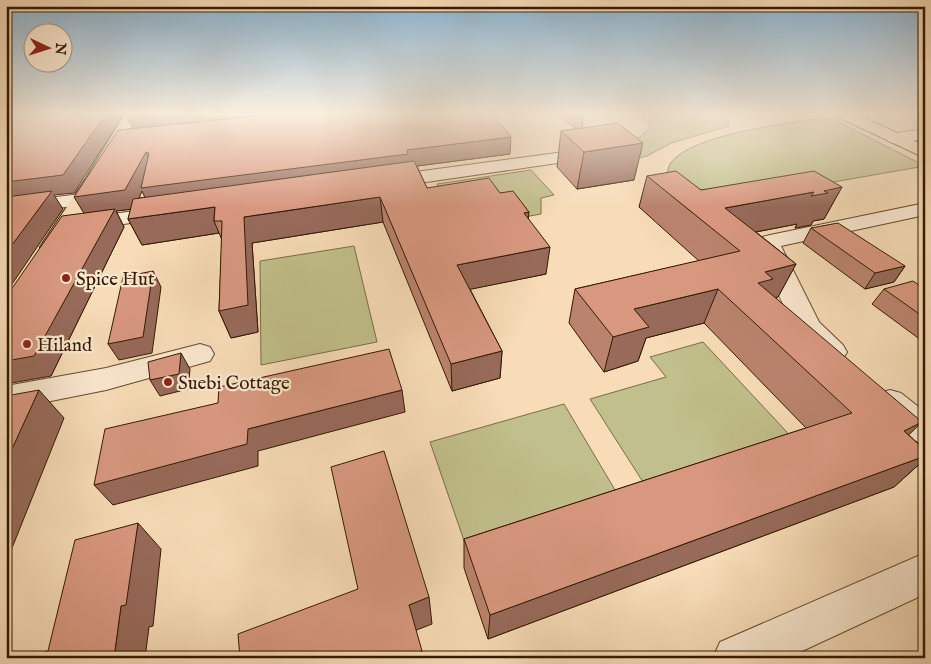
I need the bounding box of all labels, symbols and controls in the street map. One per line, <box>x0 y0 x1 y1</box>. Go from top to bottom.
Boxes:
north arrow <box>22 22 72 72</box>
text: N <box>51 41 69 56</box>
place label: Spice Hut <box>76 268 155 292</box>
marker: Spice Hut <box>60 272 72 284</box>
place label: Hiland <box>37 334 93 358</box>
marker: Hiland <box>21 338 33 350</box>
place label: Suebi Cottage <box>178 372 290 396</box>
marker: Suebi Cottage <box>162 376 174 388</box>

